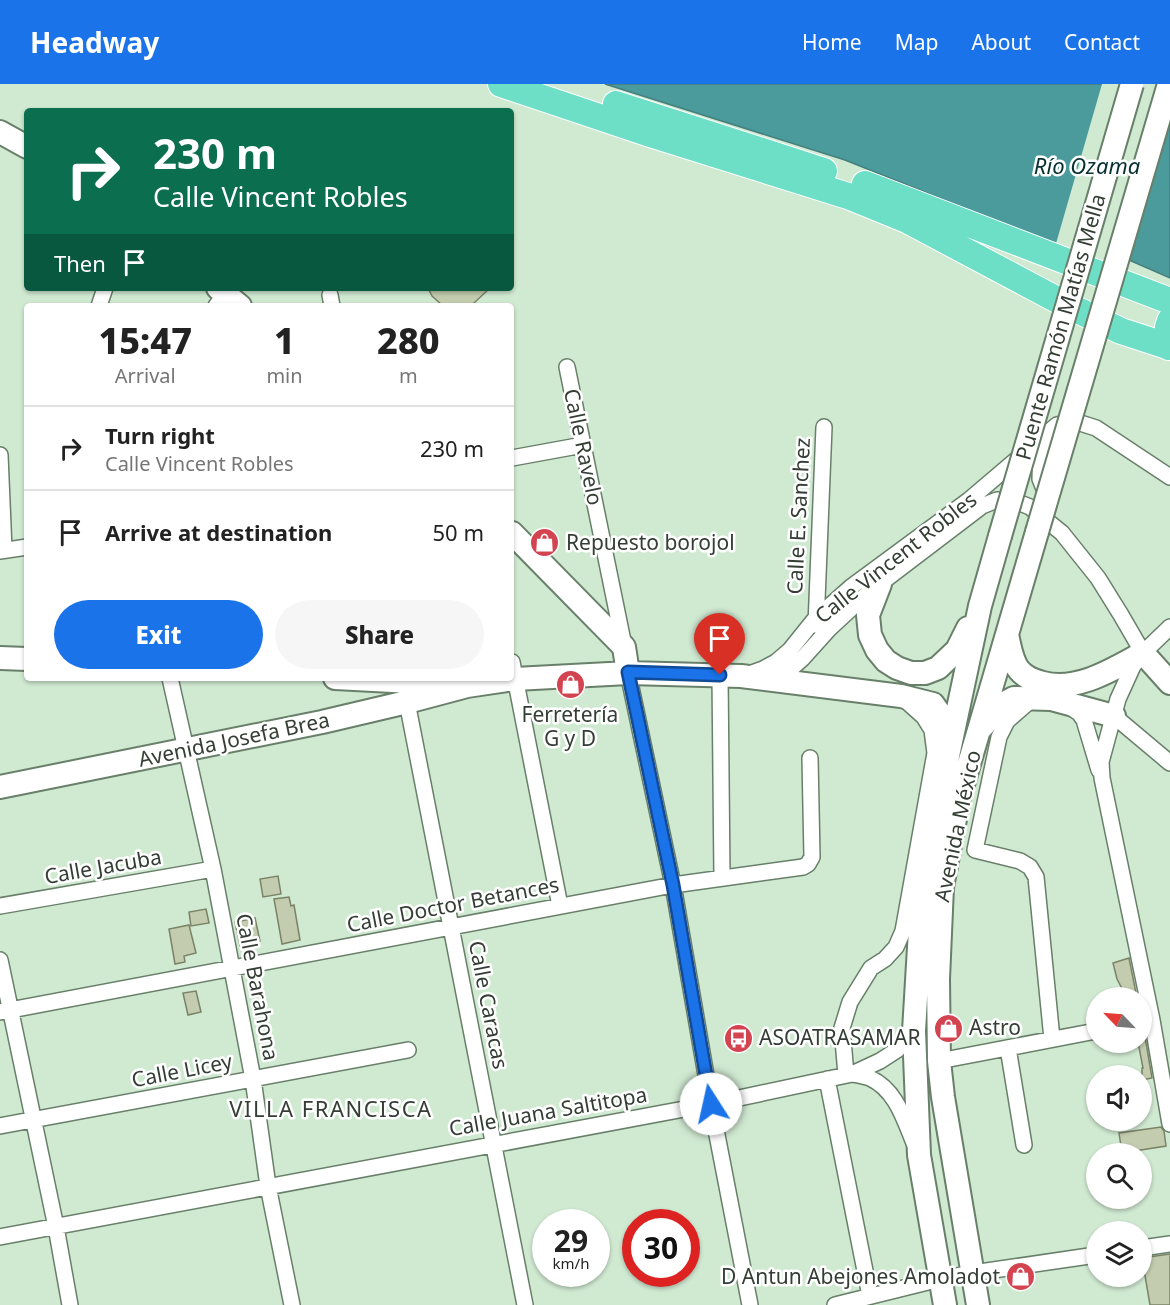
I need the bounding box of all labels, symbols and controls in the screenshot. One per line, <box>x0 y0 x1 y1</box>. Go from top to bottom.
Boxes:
text: Headway <box>30 23 159 61</box>
text: Home <box>802 28 862 56</box>
text: Map <box>895 28 938 56</box>
text: About <box>971 28 1031 56</box>
text: Contact <box>1064 28 1140 56</box>
text: 230 m <box>153 124 277 181</box>
icon: right <box>54 132 132 210</box>
water label: Río Ozama <box>1034 150 1141 180</box>
text: Calle Vincent Robles <box>153 178 408 215</box>
street label: Puente Ramón Matías Mella <box>1009 190 1111 463</box>
icon: arrive <box>118 246 151 279</box>
text: Then <box>54 248 106 278</box>
text: 15:47 <box>98 316 192 365</box>
text: 1 <box>274 316 295 365</box>
text: 280 <box>377 316 440 365</box>
text: Arrival <box>115 362 176 389</box>
text: min <box>266 362 303 389</box>
text: m <box>399 362 418 389</box>
street label: Calle Ravelo <box>558 386 610 508</box>
text: Turn right <box>105 420 215 450</box>
icon: right <box>54 432 87 465</box>
text: 230 m <box>420 433 484 463</box>
street label: Calle E. Sanchez <box>780 437 816 595</box>
text: Calle Vincent Robles <box>105 450 294 477</box>
street label: Calle Vincent Robles <box>809 485 982 629</box>
icon: arrive <box>54 516 87 549</box>
text: Arrive at destination <box>105 517 332 547</box>
text: 50 m <box>433 517 484 547</box>
shop icon: Repuesto borojol <box>529 527 561 559</box>
place label: Repuesto borojol <box>566 528 735 556</box>
button: Exit <box>54 600 263 669</box>
button: Share <box>275 600 484 669</box>
pin <box>694 613 745 675</box>
icon: arrive <box>703 622 736 655</box>
shop icon: Ferretería G y D <box>554 668 586 700</box>
place label: Ferretería G y D <box>522 700 618 752</box>
street label: Avenida Josefa Brea <box>136 705 332 773</box>
street label: Avenida México <box>927 747 987 904</box>
street label: Calle Jacuba <box>42 842 164 890</box>
street label: Calle Doctor Betances <box>344 870 561 938</box>
street label: Calle Barahona <box>230 911 286 1063</box>
street label: Calle Caracas <box>463 938 515 1071</box>
north arrow <box>1086 987 1152 1053</box>
map controls <box>1086 987 1152 1287</box>
shop icon: Astro <box>932 1012 964 1044</box>
place label: Astro <box>969 1013 1021 1041</box>
bus stop icon: ASOATRASAMAR <box>722 1022 754 1054</box>
place label: ASOATRASAMAR <box>759 1023 921 1051</box>
street label: Calle Licey <box>129 1047 235 1093</box>
button: sound <box>1086 1065 1152 1131</box>
position arrow <box>679 1072 743 1136</box>
street label: Calle Juana Saltitopa <box>447 1080 649 1142</box>
district label: VILLA FRANCISCA <box>229 1093 433 1123</box>
button: search <box>1086 1143 1152 1209</box>
speed limit sign: 30 <box>622 1209 700 1287</box>
text: 29 <box>554 1220 588 1261</box>
button: layers <box>1086 1221 1152 1287</box>
text: km/h <box>553 1253 589 1273</box>
shop icon: D Antun Abejones Amoladot <box>1005 1261 1037 1293</box>
place label: D Antun Abejones Amoladot <box>721 1262 1000 1290</box>

